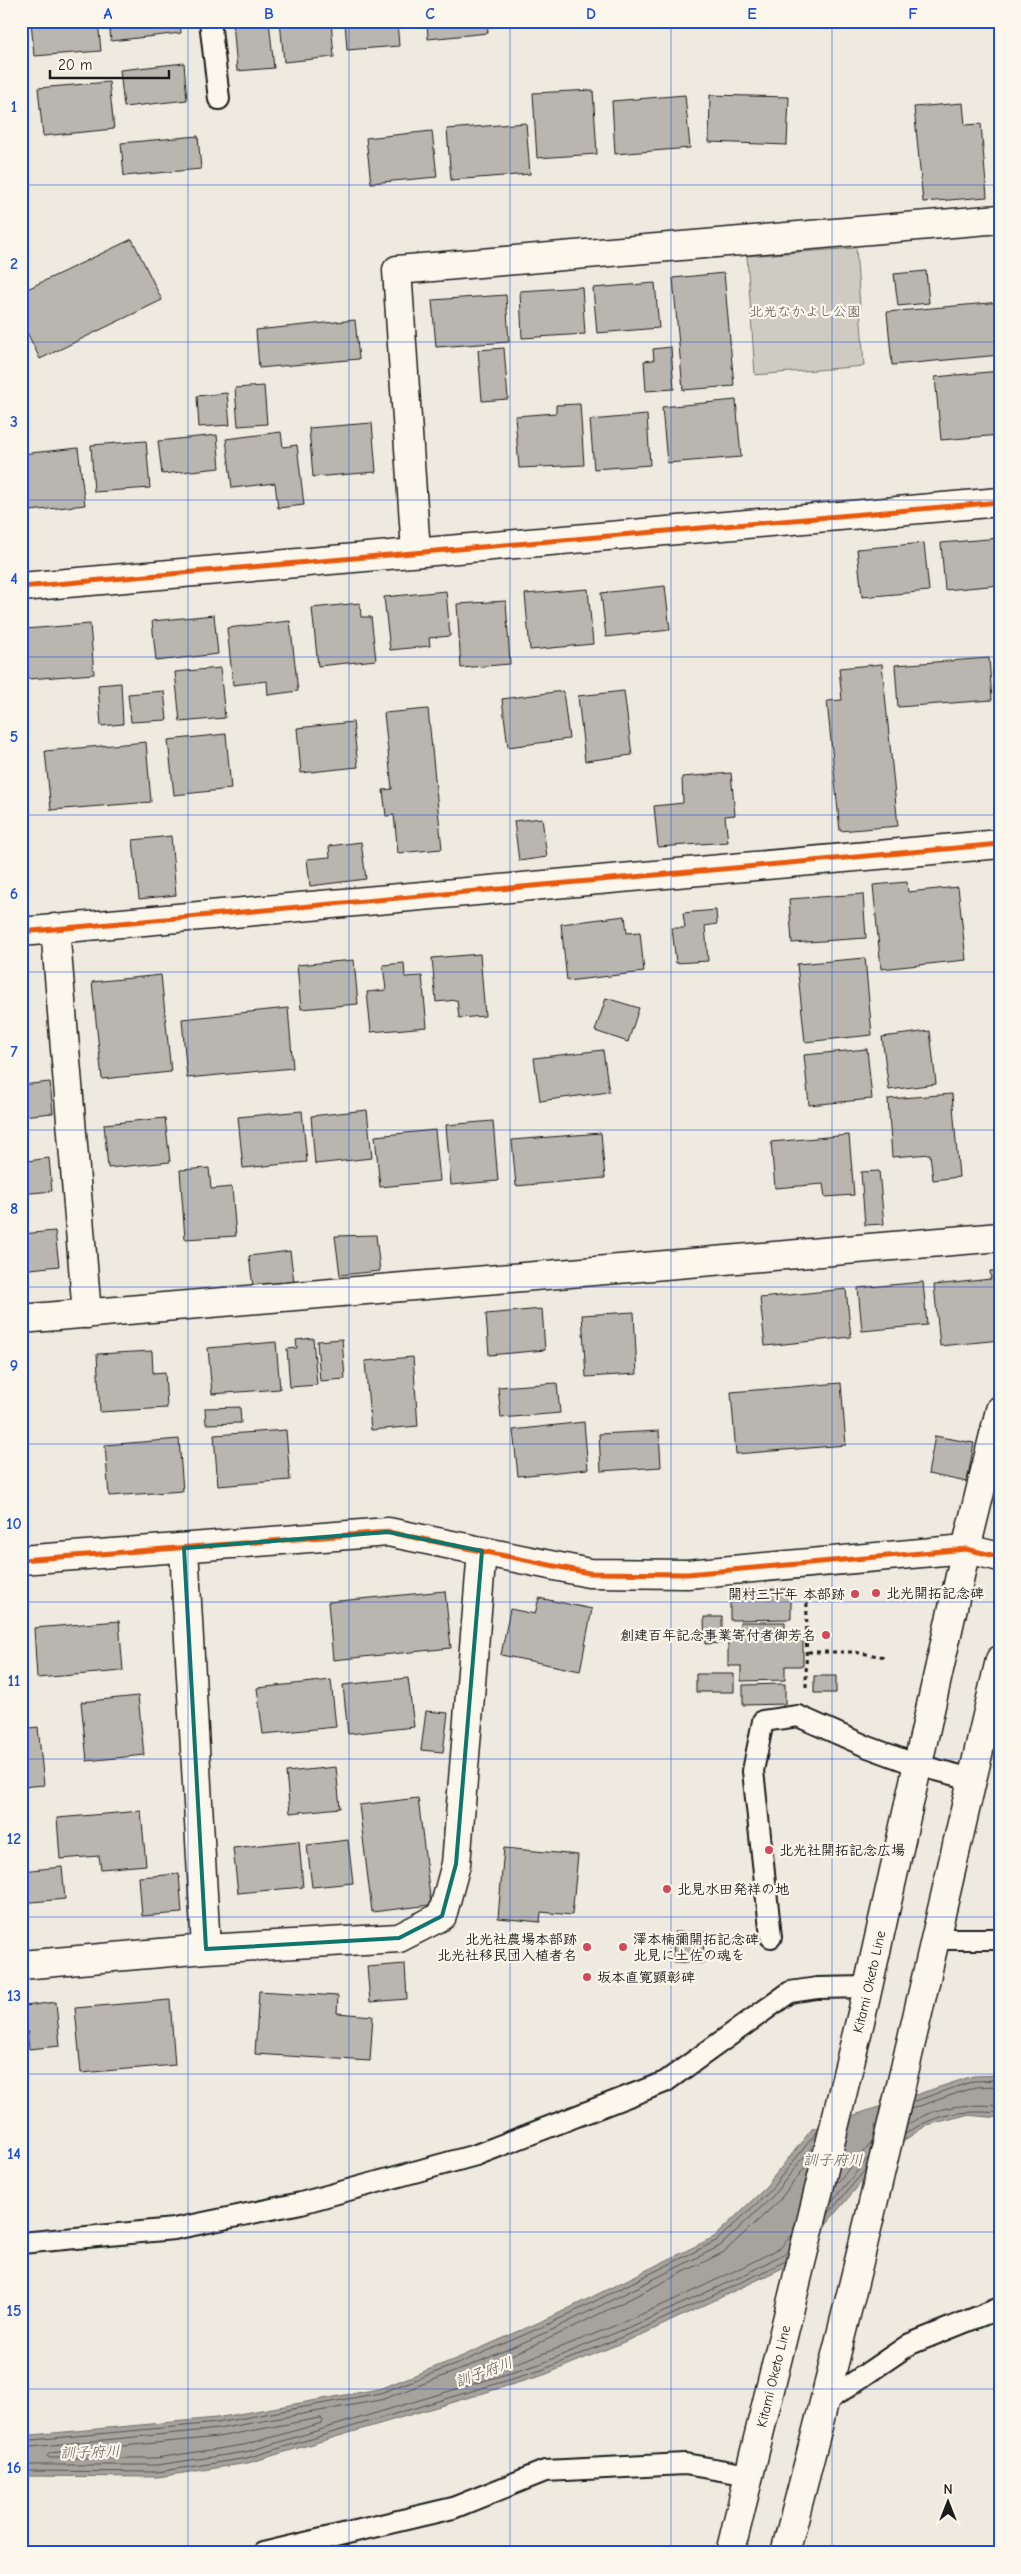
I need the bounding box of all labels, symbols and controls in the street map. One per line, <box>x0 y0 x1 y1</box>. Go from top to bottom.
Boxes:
text: A <box>104 5 113 23</box>
text: B <box>264 5 274 23</box>
text: C <box>425 5 435 23</box>
text: D <box>586 5 596 23</box>
text: E <box>747 5 757 23</box>
text: F <box>908 5 918 23</box>
scale bar <box>50 48 169 80</box>
text: 20 m <box>58 56 92 74</box>
text: 1 <box>11 98 17 116</box>
text: 2 <box>10 255 18 273</box>
park label: 北光なかよし公園 <box>749 303 861 320</box>
text: 3 <box>10 413 18 431</box>
text: 4 <box>10 570 18 588</box>
text: 5 <box>10 728 18 746</box>
text: 6 <box>10 885 18 903</box>
text: 7 <box>10 1043 18 1061</box>
text: 8 <box>10 1200 18 1218</box>
text: 9 <box>10 1357 18 1375</box>
text: 10 <box>6 1515 22 1533</box>
place label: 北光開拓記念碑 <box>886 1585 984 1602</box>
place label: 開村三十年 本部跡 <box>728 1586 845 1603</box>
marker: 北光開拓記念碑 <box>870 1587 882 1599</box>
marker: 開村三十年 本部跡 <box>849 1588 861 1600</box>
place label: 創建百年記念事業寄付者御芳名 <box>620 1627 816 1644</box>
marker: 創建百年記念事業寄付者御芳名 <box>820 1629 832 1641</box>
text: 11 <box>8 1672 20 1690</box>
text: 12 <box>7 1830 21 1848</box>
place label: 北光社開拓記念広場 <box>779 1842 905 1859</box>
marker: 北光社開拓記念広場 <box>763 1844 775 1856</box>
place label: 北見水田発祥の地 <box>677 1881 789 1898</box>
marker: 北見水田発祥の地 <box>661 1883 673 1895</box>
street label: Kitami Oketo Line <box>849 1929 889 2035</box>
place label: 北光社農場本部跡 北光社移民団入植者名 <box>437 1931 577 1964</box>
place label: 澤本楠彌開拓記念碑 北見に土佐の魂を <box>633 1931 759 1964</box>
marker: 北光社農場本部跡 北光社移民団入植者名 <box>581 1941 593 1953</box>
marker: 澤本楠彌開拓記念碑 北見に土佐の魂を <box>617 1941 629 1953</box>
place label: 坂本直寛顕彰碑 <box>597 1969 695 1986</box>
marker: 坂本直寛顕彰碑 <box>581 1971 593 1983</box>
text: 13 <box>7 1987 21 2005</box>
text: 14 <box>7 2145 21 2163</box>
water label: 訓子府川 <box>803 2151 863 2169</box>
text: 15 <box>7 2302 21 2320</box>
street label: Kitami Oketo Line <box>753 2324 794 2429</box>
water label: 訓子府川 <box>453 2353 515 2391</box>
water label: 訓子府川 <box>60 2442 120 2462</box>
text: 16 <box>7 2459 21 2477</box>
north arrow <box>924 2476 974 2526</box>
text: N <box>943 2481 953 2498</box>

